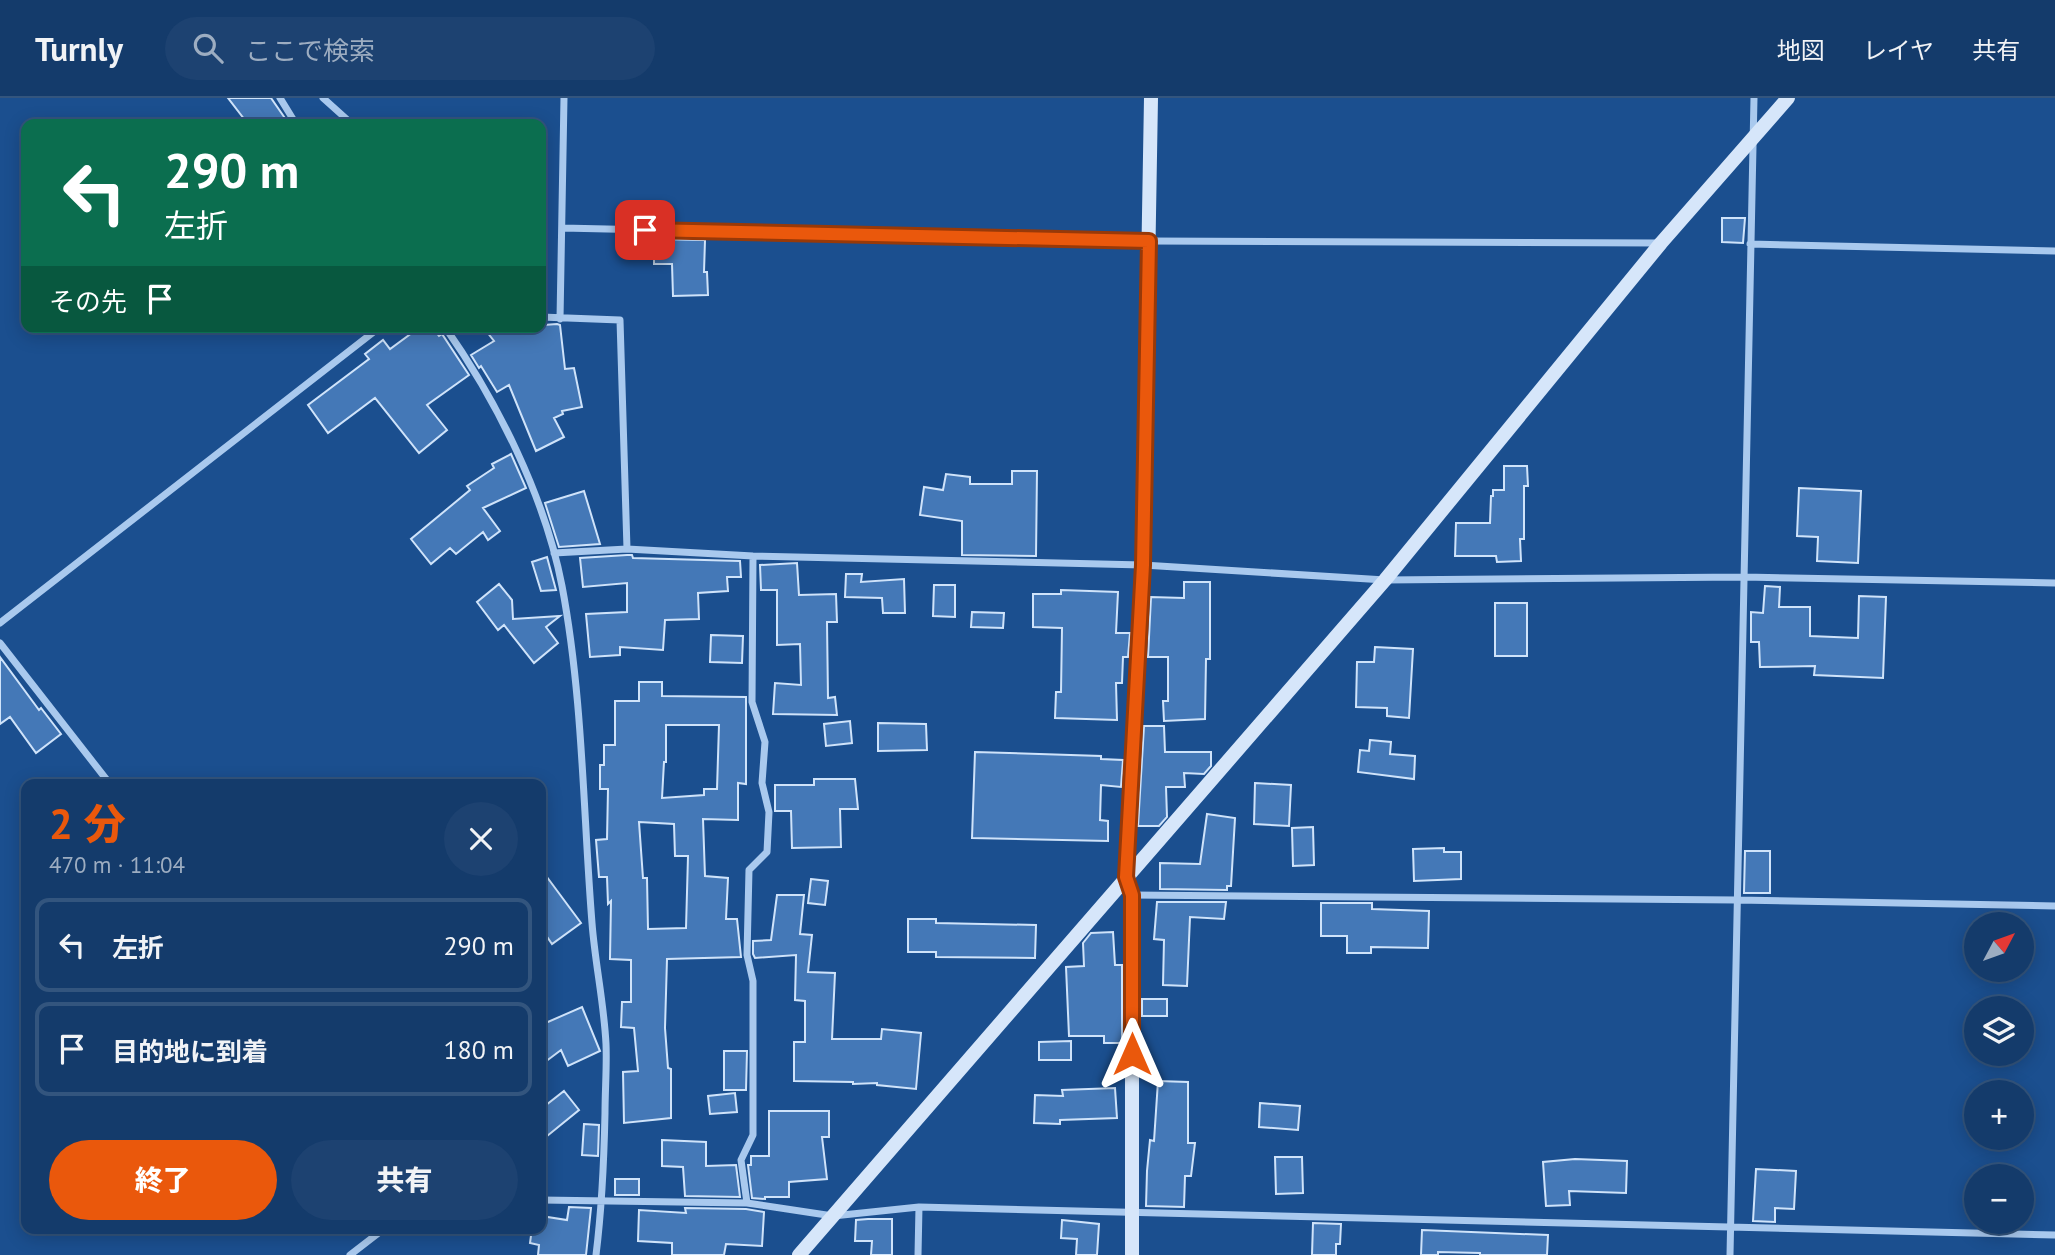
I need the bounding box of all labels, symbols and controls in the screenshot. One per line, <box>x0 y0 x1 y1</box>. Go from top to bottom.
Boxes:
search box <box>165 17 655 80</box>
text: Turnly <box>35 27 123 70</box>
icon: search <box>189 29 227 67</box>
text: ここで検索 <box>245 34 375 67</box>
text: 地図 <box>1777 35 1825 66</box>
text: レイヤ <box>1863 35 1934 66</box>
text: 共有 <box>1972 35 2020 66</box>
text: 290 m <box>164 138 299 202</box>
icon: left <box>49 147 140 238</box>
pin <box>615 200 675 260</box>
text: 左折 <box>164 204 228 246</box>
icon: arrive <box>626 211 664 249</box>
icon: arrive <box>141 280 179 318</box>
text: その先 <box>49 285 127 318</box>
text: 2 分 <box>49 796 125 851</box>
button: close <box>444 802 518 876</box>
text: 470 m · 11:04 <box>49 850 185 879</box>
north arrow <box>1964 912 2034 982</box>
map controls <box>1964 912 2034 1234</box>
icon: left <box>53 926 91 964</box>
text: 290 m <box>443 929 514 962</box>
text: 左折 <box>112 931 164 964</box>
button: layers <box>1964 996 2034 1066</box>
position arrow <box>1095 1017 1169 1091</box>
icon: arrive <box>53 1030 91 1068</box>
text: 180 m <box>443 1033 514 1066</box>
text: 目的地に到着 <box>112 1035 268 1068</box>
button: + <box>1964 1080 2034 1150</box>
button: 終了 <box>49 1140 277 1220</box>
button: 共有 <box>291 1140 518 1220</box>
button: − <box>1964 1164 2034 1234</box>

